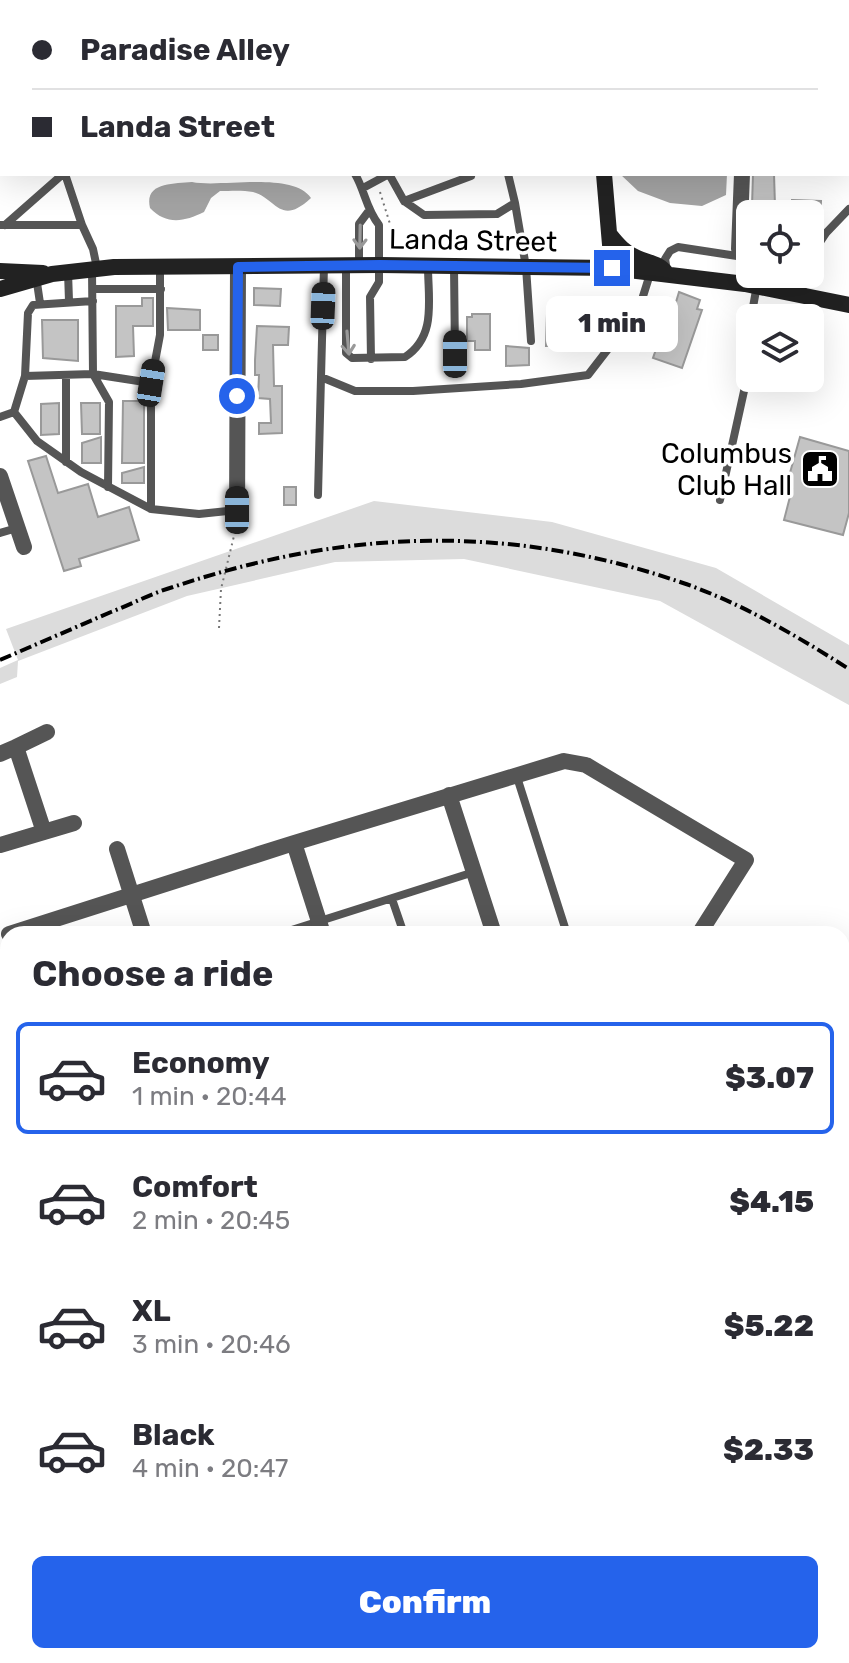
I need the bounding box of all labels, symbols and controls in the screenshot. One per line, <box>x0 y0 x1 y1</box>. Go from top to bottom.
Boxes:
text: Paradise Alley <box>80 32 290 68</box>
text: Landa Street <box>80 109 275 145</box>
map controls <box>736 200 824 392</box>
button: locate <box>736 200 824 288</box>
one-way arrow <box>352 223 367 250</box>
street label: Landa Street <box>389 223 557 258</box>
route end <box>594 250 630 286</box>
car <box>310 282 336 330</box>
callout: 1 min <box>546 296 678 352</box>
button: layers <box>736 304 824 392</box>
text: 1 min <box>578 308 646 339</box>
one-way arrow <box>340 329 355 355</box>
car <box>443 330 467 378</box>
car <box>135 357 167 409</box>
route start <box>219 378 255 414</box>
place label: Columbus Club Hall <box>661 437 792 502</box>
public building icon: Columbus Club Hall <box>799 448 841 490</box>
car <box>225 486 249 534</box>
text: Choose a ride <box>32 952 273 995</box>
icon: car <box>36 1042 108 1114</box>
text: Economy <box>132 1045 270 1081</box>
text: $3.07 <box>725 1060 814 1096</box>
text: 1 min · 20:44 <box>132 1081 287 1112</box>
icon: car <box>36 1166 108 1238</box>
text: Comfort <box>132 1169 258 1205</box>
text: $4.15 <box>729 1184 814 1220</box>
text: 2 min · 20:45 <box>132 1205 290 1236</box>
icon: car <box>36 1290 108 1362</box>
text: XL <box>132 1293 171 1329</box>
text: $5.22 <box>724 1308 814 1344</box>
text: 3 min · 20:46 <box>132 1329 291 1360</box>
icon: car <box>36 1414 108 1486</box>
text: Black <box>132 1417 215 1453</box>
text: $2.33 <box>723 1432 814 1468</box>
text: 4 min · 20:47 <box>132 1453 288 1484</box>
button: Confirm <box>32 1556 818 1648</box>

